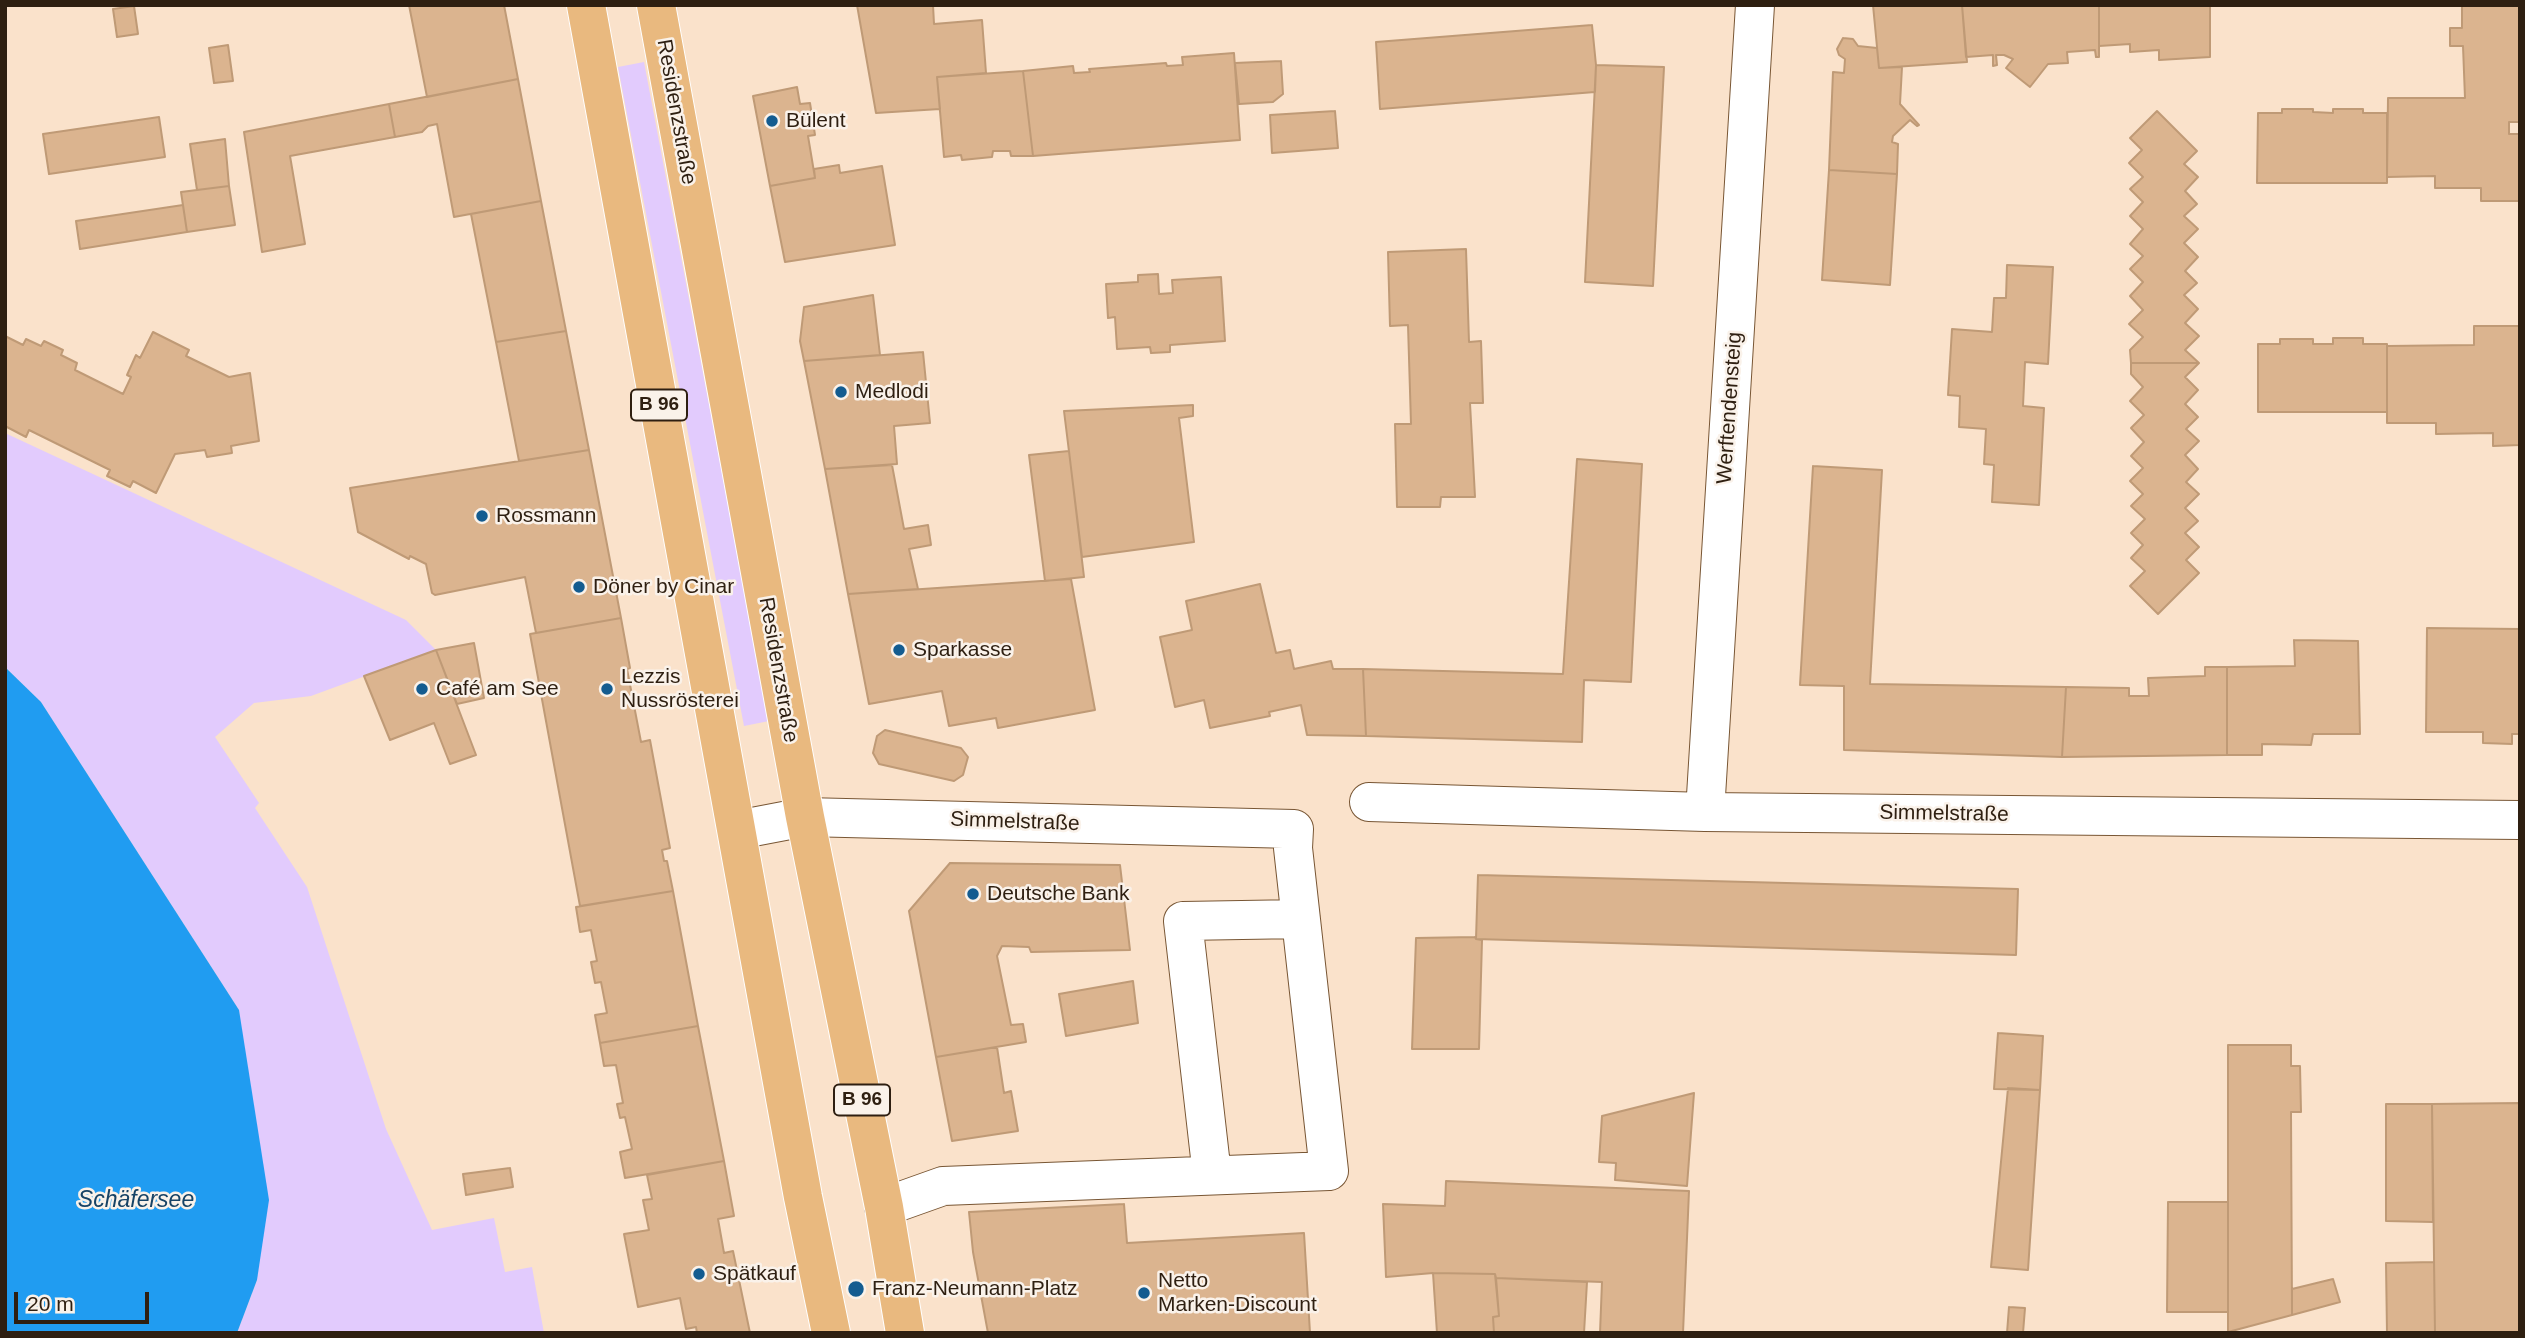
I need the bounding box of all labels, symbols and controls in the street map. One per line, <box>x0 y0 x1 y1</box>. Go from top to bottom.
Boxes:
street label: Residenzstraße <box>651 37 701 187</box>
place label: Bülent <box>786 108 846 134</box>
marker: Bülent <box>764 113 780 129</box>
street label: Werftendensteig <box>1712 331 1748 485</box>
place label: Medlodi <box>855 379 929 405</box>
marker: Medlodi <box>833 384 849 400</box>
road number: B 96 <box>631 390 687 420</box>
place label: Rossmann <box>496 503 596 529</box>
marker: Rossmann <box>474 508 490 524</box>
place label: Döner by Cinar <box>593 574 734 600</box>
marker: Döner by Cinar <box>571 579 587 595</box>
street label: Residenzstraße <box>753 595 803 745</box>
place label: Sparkasse <box>913 637 1012 663</box>
marker: Sparkasse <box>891 642 907 658</box>
place label: Lezzis Nussrösterei <box>621 664 739 714</box>
place label: Café am See <box>436 676 559 702</box>
marker: Café am See <box>414 681 430 697</box>
marker: Lezzis Nussrösterei <box>599 681 615 697</box>
street label: Simmelstraße <box>1879 800 2009 828</box>
street label: Simmelstraße <box>950 807 1080 837</box>
place label: Deutsche Bank <box>987 881 1129 907</box>
marker: Deutsche Bank <box>965 886 981 902</box>
road number: B 96 <box>834 1084 890 1116</box>
water label: Schäfersee <box>78 1187 194 1215</box>
place label: Spätkauf <box>713 1261 796 1287</box>
marker: Spätkauf <box>691 1266 707 1282</box>
place label: Netto Marken-Discount <box>1158 1268 1317 1318</box>
place label: Franz-Neumann-Platz <box>872 1276 1077 1302</box>
scale bar <box>18 1278 152 1322</box>
marker: Franz-Neumann-Platz <box>846 1279 866 1299</box>
marker: Netto Marken-Discount <box>1136 1285 1152 1301</box>
text: 20 m <box>27 1292 74 1315</box>

